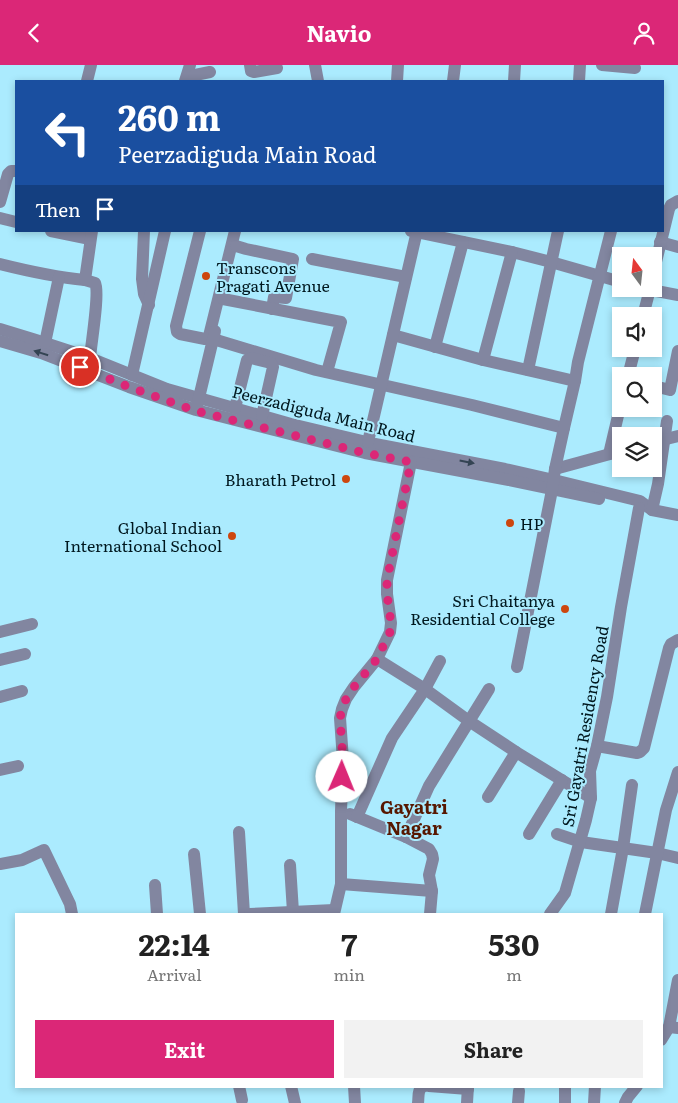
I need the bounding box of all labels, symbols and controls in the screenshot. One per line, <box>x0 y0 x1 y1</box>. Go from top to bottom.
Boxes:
text: Navio <box>307 16 371 49</box>
icon: back <box>20 19 48 47</box>
icon: person <box>630 19 658 47</box>
text: 260 m <box>118 90 221 142</box>
icon: left <box>35 100 100 165</box>
text: Peerzadiguda Main Road <box>118 137 377 170</box>
text: Then <box>35 195 81 223</box>
icon: arrive <box>91 195 119 223</box>
north arrow <box>612 247 662 297</box>
map controls <box>612 247 662 477</box>
place label: Transcons Pragati Avenue <box>216 255 330 297</box>
marker: Transcons Pragati Avenue <box>200 270 212 282</box>
button: sound <box>612 307 662 357</box>
pin <box>59 346 101 388</box>
one-way arrow <box>33 349 48 356</box>
icon: arrive <box>66 353 94 381</box>
button: search <box>612 367 662 417</box>
street label: Peerzadiguda Main Road <box>230 379 418 447</box>
button: layers <box>612 427 662 477</box>
one-way arrow <box>459 458 475 466</box>
place label: Bharath Petrol <box>225 467 336 491</box>
marker: Bharath Petrol <box>340 473 352 485</box>
place label: HP <box>520 511 543 535</box>
place label: Global Indian International School <box>64 515 222 557</box>
marker: HP <box>504 517 516 529</box>
marker: Global Indian International School <box>226 530 238 542</box>
place label: Sri Chaitanya Residential College <box>410 588 555 630</box>
marker: Sri Chaitanya Residential College <box>559 603 571 615</box>
street label: Sri Gayatri Residency Road <box>554 623 614 829</box>
position arrow <box>315 750 367 802</box>
district label: Gayatri Nagar <box>380 793 448 841</box>
text: 22:14 <box>138 921 210 965</box>
text: 7 <box>341 921 357 965</box>
text: 530 <box>488 921 540 965</box>
text: Arrival <box>147 962 202 986</box>
text: min <box>333 962 365 986</box>
text: m <box>506 962 522 986</box>
button: Exit <box>35 1020 334 1078</box>
button: Share <box>344 1020 643 1078</box>

